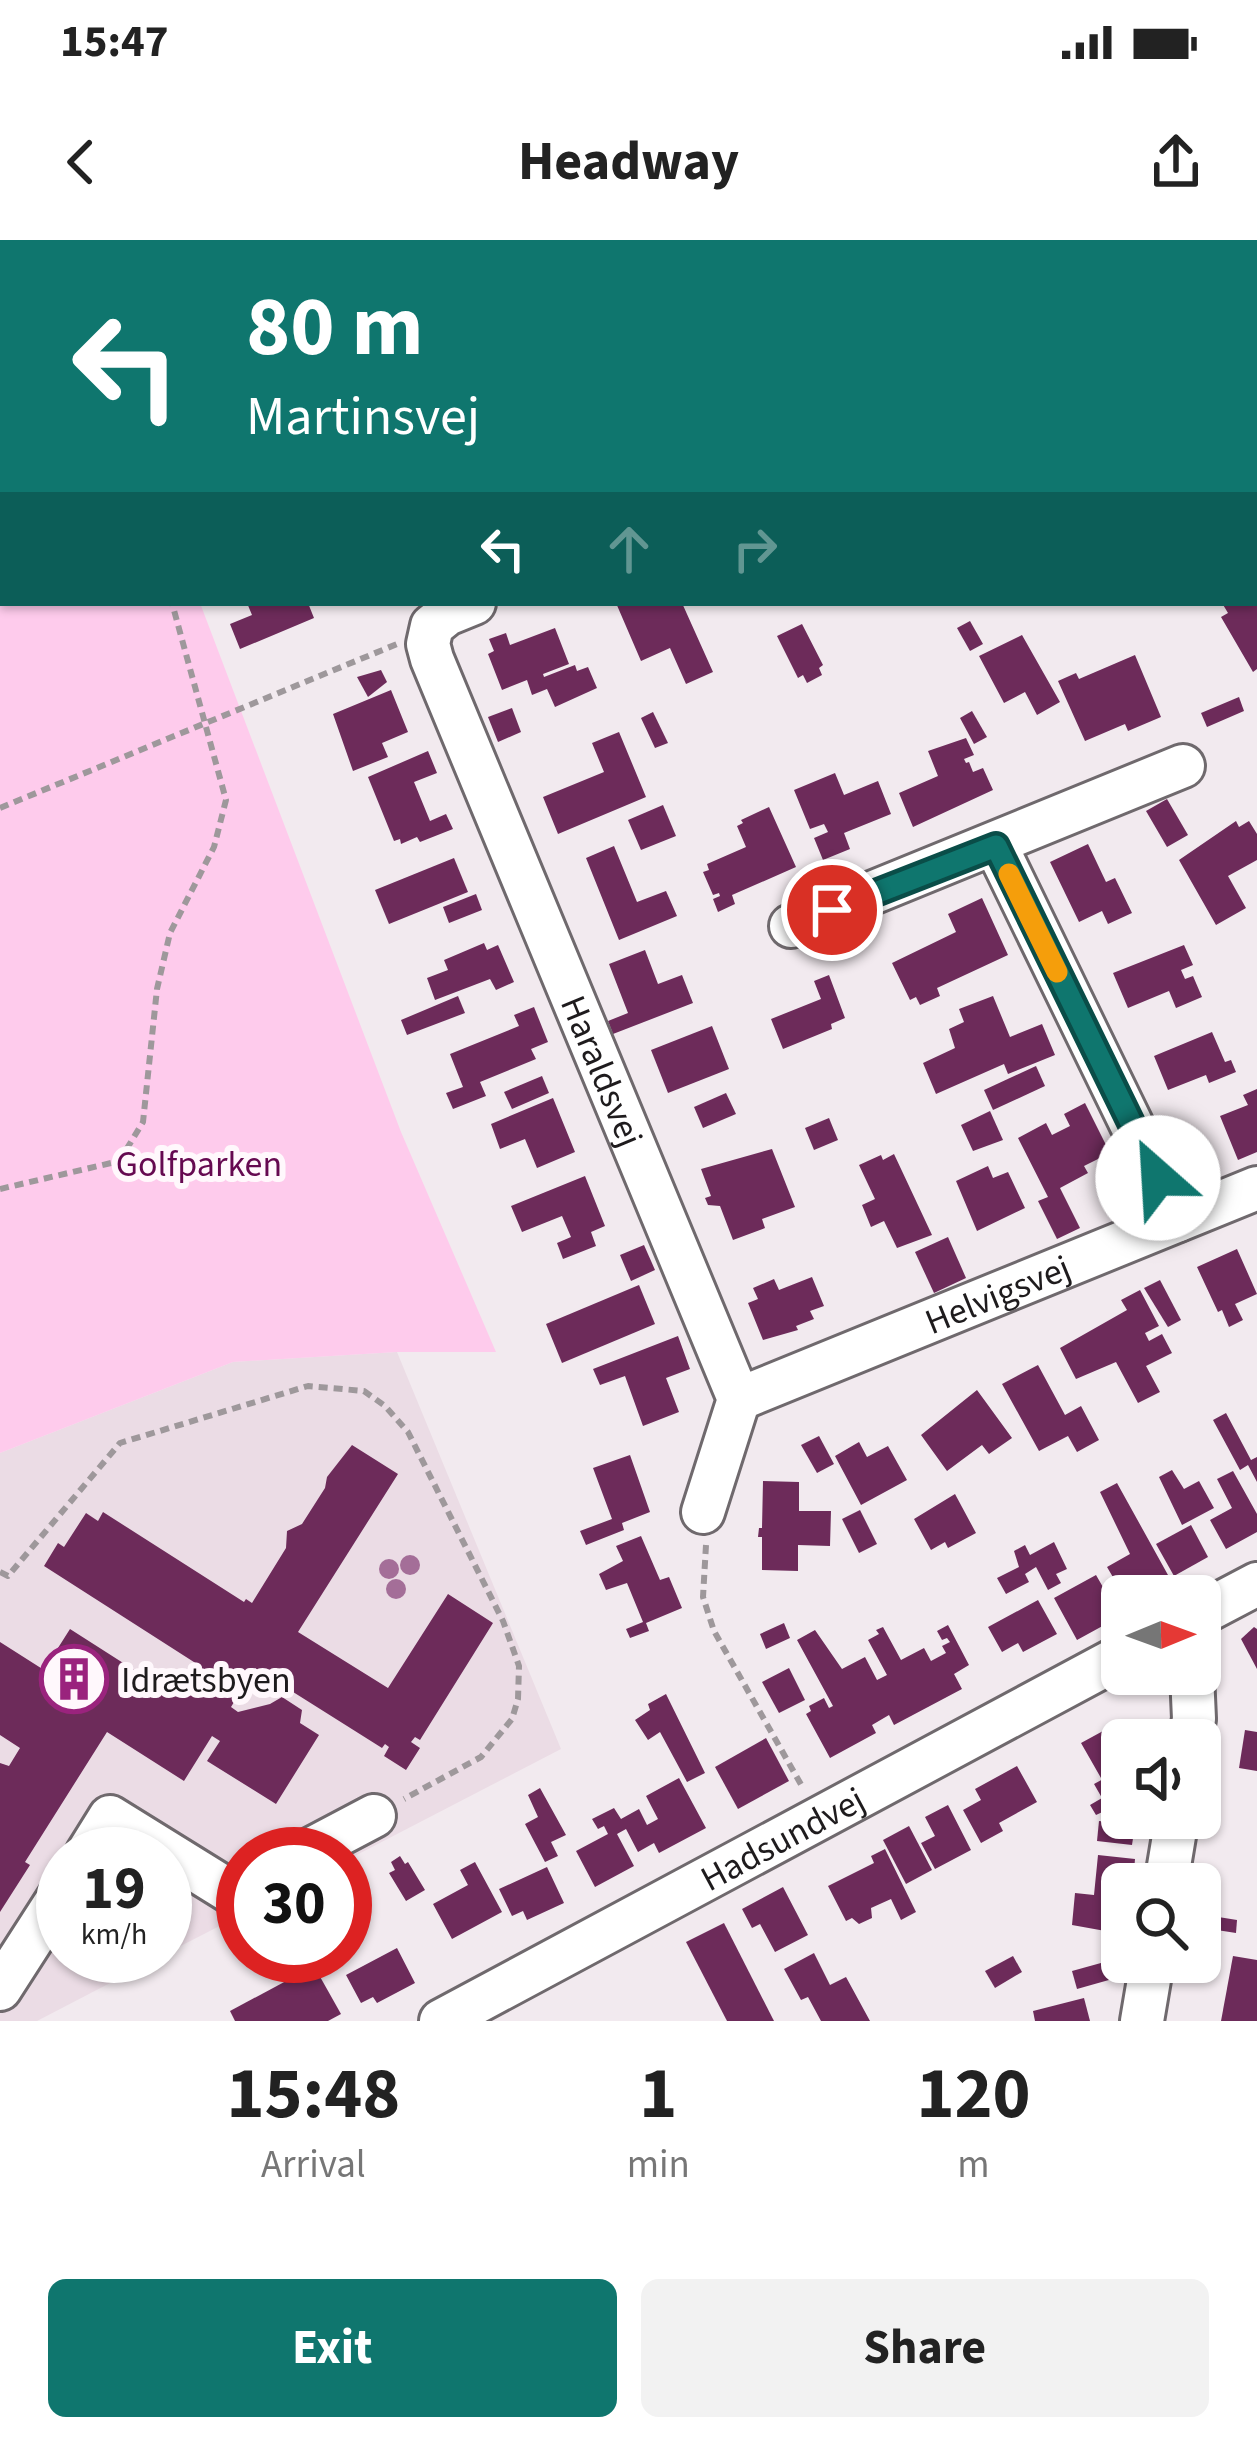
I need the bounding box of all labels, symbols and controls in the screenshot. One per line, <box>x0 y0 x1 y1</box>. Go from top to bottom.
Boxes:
text: 15:47 <box>60 10 169 74</box>
text: Headway <box>518 124 739 201</box>
icon: back <box>48 129 114 195</box>
icon: share <box>1143 129 1209 195</box>
text: 80 m <box>246 268 424 388</box>
icon: left <box>48 288 204 444</box>
text: Martinsvej <box>246 379 480 456</box>
icon: left <box>470 516 536 582</box>
icon: ahead <box>596 516 662 582</box>
icon: right <box>722 516 788 582</box>
pin <box>781 859 883 961</box>
icon: arrive <box>799 877 865 943</box>
street label: Haraldsvej <box>547 988 655 1155</box>
position arrow <box>1095 1115 1221 1241</box>
park label: Golfparken <box>116 1139 282 1190</box>
street label: Helvigsvej <box>918 1243 1078 1348</box>
north arrow <box>1101 1575 1221 1695</box>
map controls <box>1101 1575 1221 1983</box>
building icon: Idrætsbyen <box>39 1644 109 1714</box>
place label: Idrætsbyen <box>121 1655 291 1706</box>
button: sound <box>1101 1719 1221 1839</box>
street label: Hadsundvej <box>692 1775 874 1904</box>
speed limit sign: 30 <box>216 1827 372 1983</box>
text: 19 <box>82 1847 146 1932</box>
button: search <box>1101 1863 1221 1983</box>
text: km/h <box>81 1913 147 1956</box>
text: 15:48 <box>227 2043 400 2146</box>
text: 1 <box>639 2043 677 2146</box>
text: 120 <box>916 2043 1031 2146</box>
text: Arrival <box>261 2137 366 2193</box>
text: min <box>627 2137 690 2193</box>
text: m <box>957 2137 990 2193</box>
button: Exit <box>48 2279 617 2417</box>
button: Share <box>641 2279 1209 2417</box>

